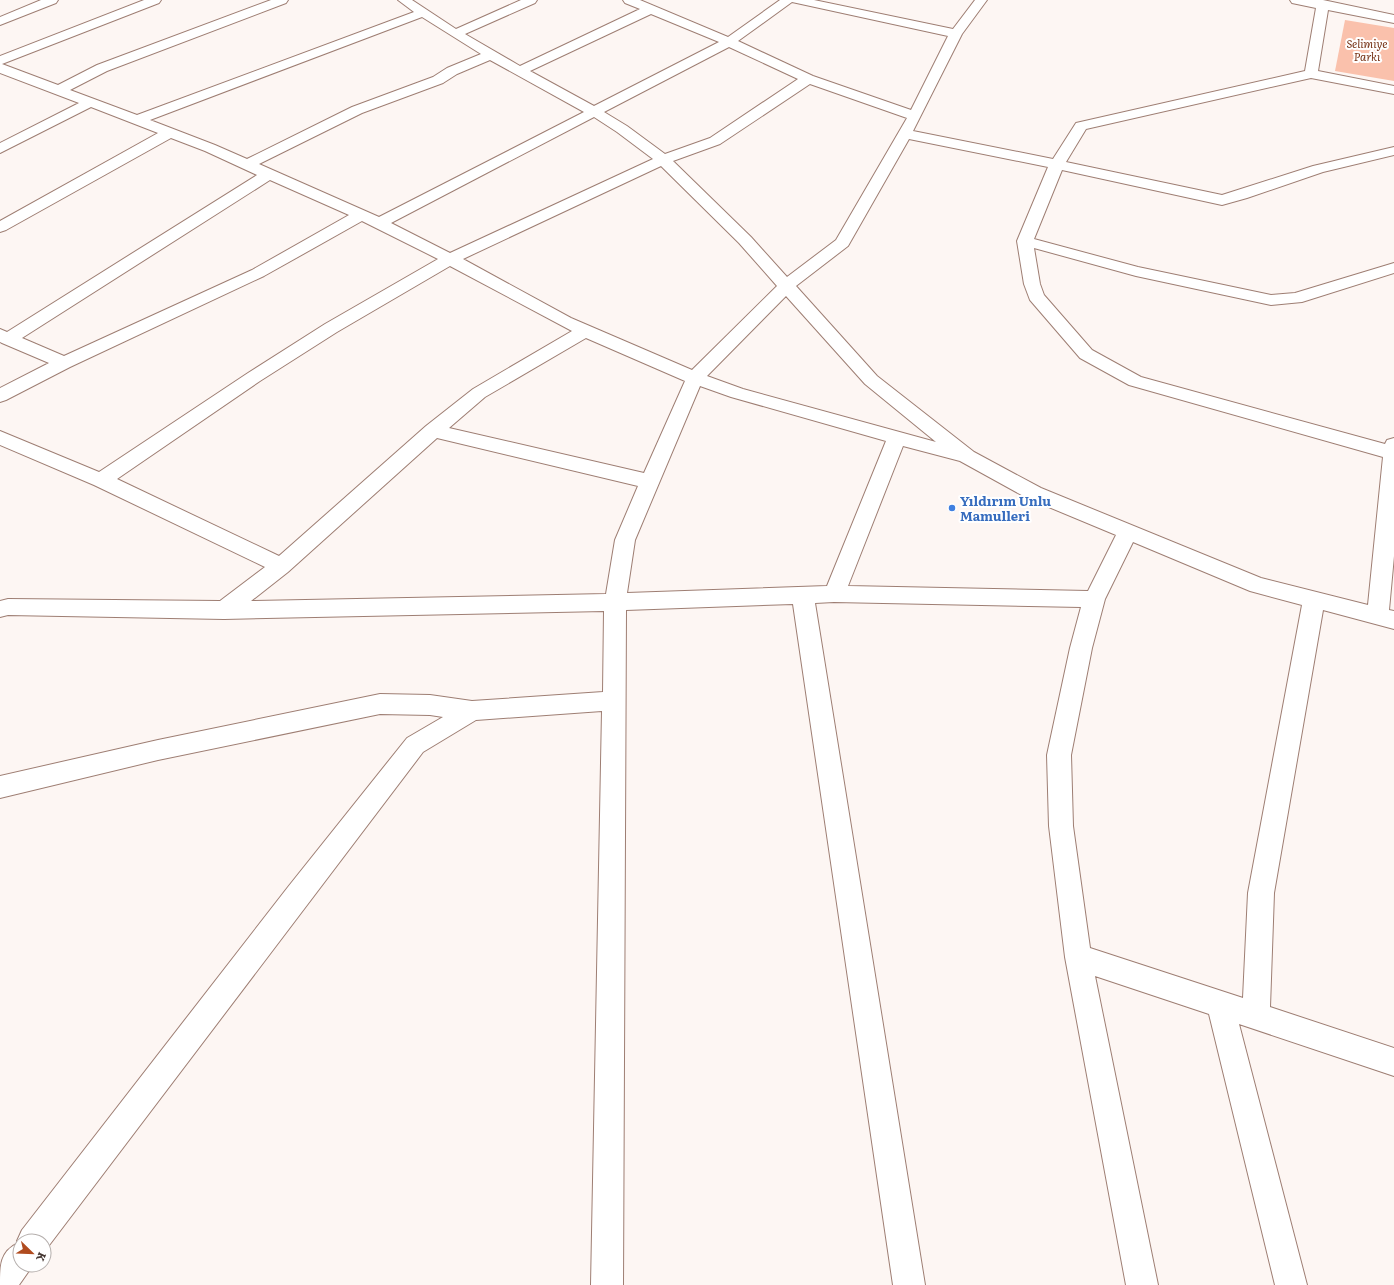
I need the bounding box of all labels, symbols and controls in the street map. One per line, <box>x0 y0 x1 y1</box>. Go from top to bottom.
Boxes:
park label: Selimiye Parkı <box>1347 35 1387 64</box>
place label: Yıldırım Unlu Mamulleri <box>960 491 1051 525</box>
marker: Yıldırım Unlu Mamulleri <box>947 503 957 513</box>
north arrow <box>12 1233 52 1273</box>
text: K <box>33 1250 51 1265</box>

